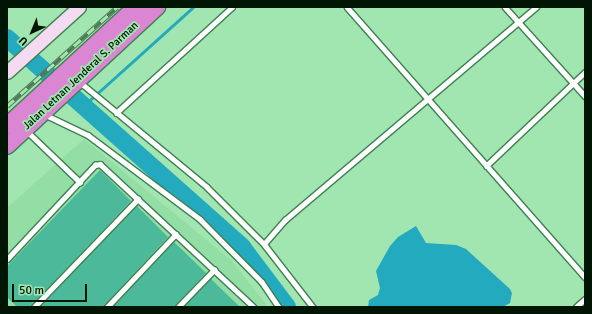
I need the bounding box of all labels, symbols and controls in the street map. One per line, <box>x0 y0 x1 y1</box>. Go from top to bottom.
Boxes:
north arrow <box>12 12 52 52</box>
street label: Jalan Letnan Jenderal S. Parman <box>21 19 141 133</box>
text: U <box>16 34 31 48</box>
scale bar <box>14 276 89 302</box>
text: 50 m <box>19 283 44 298</box>

